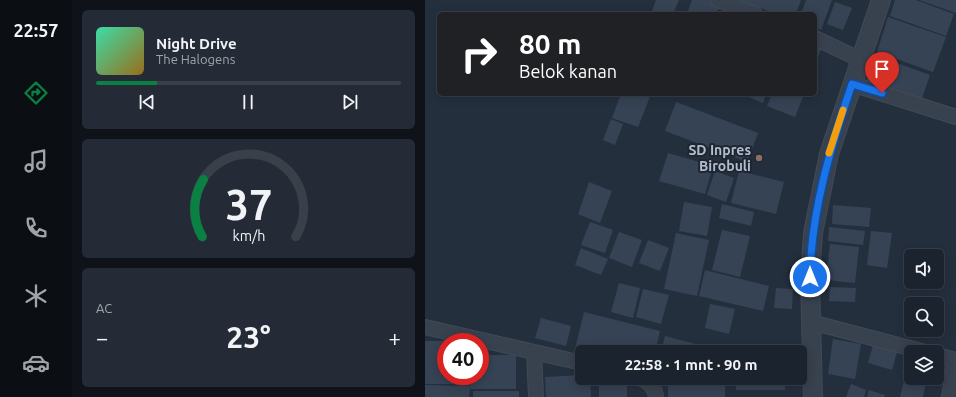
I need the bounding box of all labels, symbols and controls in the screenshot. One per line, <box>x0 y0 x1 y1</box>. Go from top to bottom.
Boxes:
text: 22:57 <box>13 20 59 40</box>
icon: right <box>453 28 505 80</box>
text: 80 m <box>519 28 581 59</box>
text: Night Drive <box>156 35 237 52</box>
text: The Halogens <box>156 52 235 66</box>
pin <box>865 52 899 93</box>
icon: arrive <box>871 58 893 80</box>
text: Belok kanan <box>519 61 617 81</box>
icon: directions <box>22 79 50 107</box>
icon: previous <box>136 91 158 113</box>
icon: pause <box>237 91 259 113</box>
icon: next <box>339 91 361 113</box>
place label: SD Inpres Birobuli <box>688 142 751 174</box>
icon: music <box>22 147 50 175</box>
marker: SD Inpres Birobuli <box>754 153 764 163</box>
text: 37 <box>225 180 272 227</box>
icon: phone <box>22 214 50 242</box>
text: km/h <box>232 227 265 243</box>
map controls <box>904 249 944 385</box>
button: sound <box>904 249 944 289</box>
position arrow <box>789 256 831 298</box>
icon: climate <box>22 282 50 310</box>
button: search <box>904 297 944 337</box>
text: AC <box>96 301 112 315</box>
text: 23° <box>226 320 271 354</box>
text: − <box>96 325 108 350</box>
text: + <box>389 325 401 350</box>
speed limit sign: 40 <box>437 333 489 385</box>
button: layers <box>904 345 944 385</box>
icon: car <box>22 349 50 377</box>
text: 22:58 · 1 mnt · 90 m <box>625 356 757 373</box>

